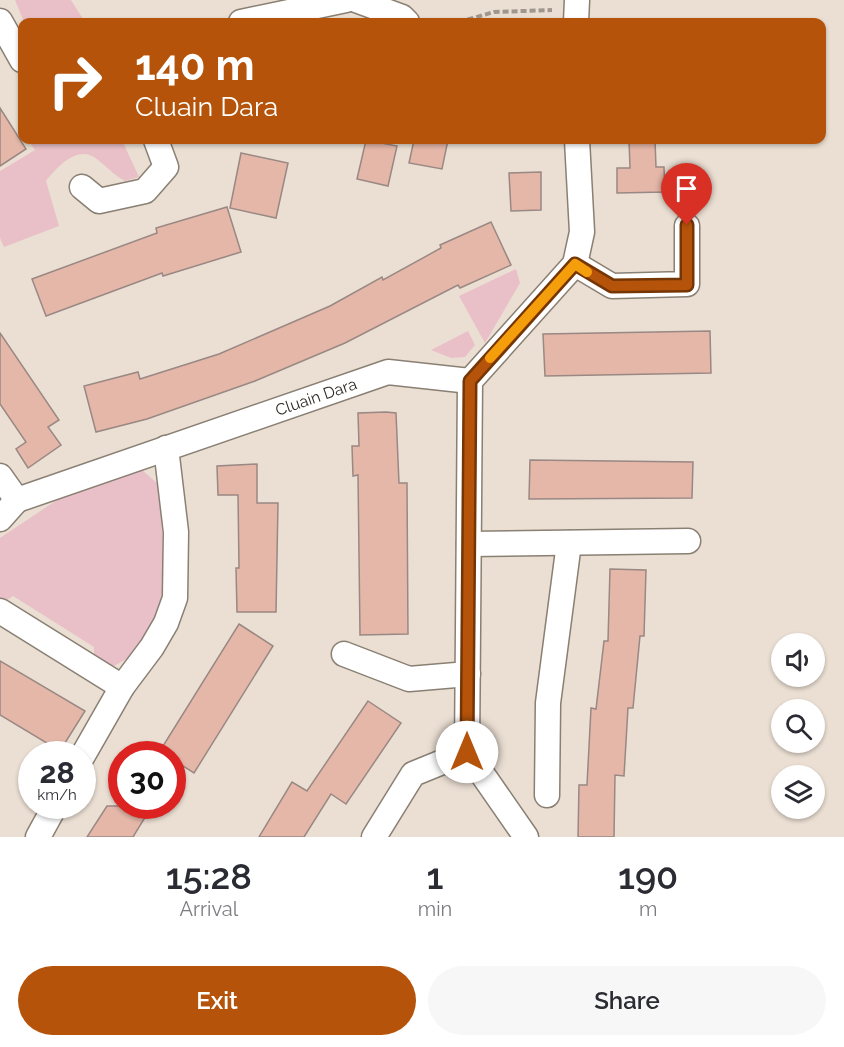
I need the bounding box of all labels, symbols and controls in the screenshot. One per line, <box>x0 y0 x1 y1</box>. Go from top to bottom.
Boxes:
text: 140 m <box>135 41 255 90</box>
icon: right <box>36 42 114 120</box>
text: Cluain Dara <box>135 91 278 122</box>
pin <box>661 163 712 225</box>
icon: arrive <box>670 172 703 205</box>
street label: Cluain Dara <box>273 374 359 420</box>
map controls <box>771 633 825 819</box>
button: sound <box>771 633 825 687</box>
button: search <box>771 699 825 753</box>
position arrow <box>435 720 499 784</box>
speed limit sign: 30 <box>108 741 186 819</box>
text: 28 <box>39 755 75 790</box>
button: layers <box>771 765 825 819</box>
text: km/h <box>37 786 77 804</box>
text: 15:28 <box>166 855 252 897</box>
text: 1 <box>426 855 443 897</box>
text: 190 <box>618 855 678 897</box>
text: Arrival <box>180 897 238 921</box>
text: min <box>418 897 452 921</box>
text: m <box>639 897 657 921</box>
button: Exit <box>18 966 416 1035</box>
button: Share <box>428 966 826 1035</box>

